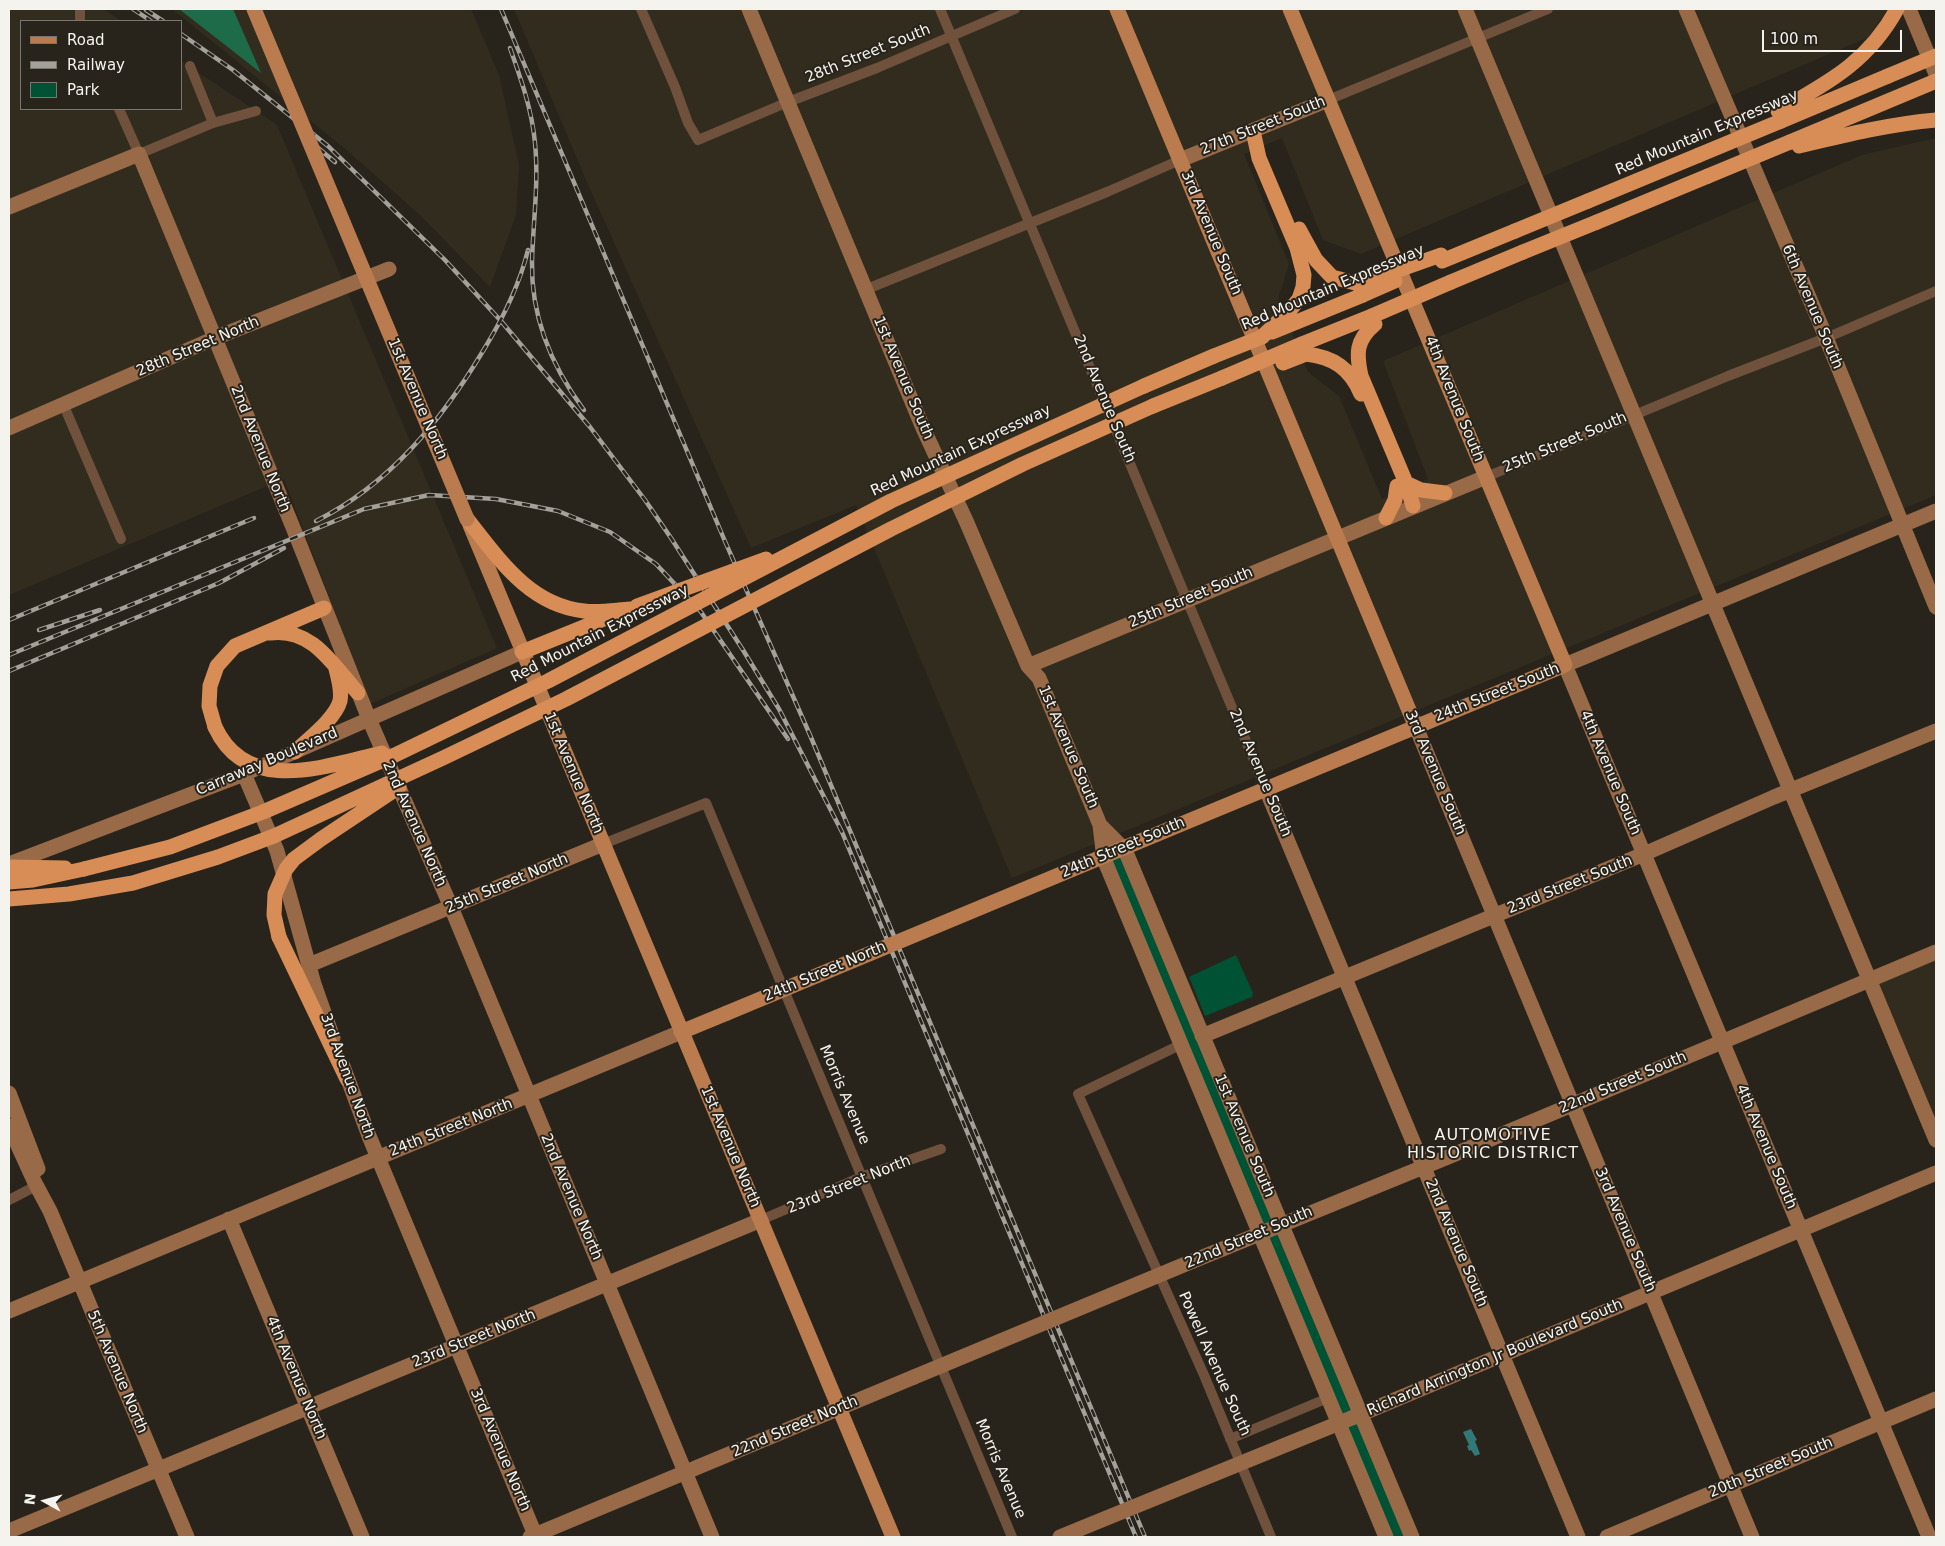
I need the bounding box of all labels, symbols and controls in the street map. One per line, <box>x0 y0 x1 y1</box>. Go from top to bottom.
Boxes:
legend <box>20 20 182 110</box>
scale bar <box>1765 20 1905 52</box>
street label: 28th Street South <box>803 21 933 87</box>
text: 100 m <box>1770 30 1818 48</box>
text: Road <box>67 31 105 49</box>
text: Railway <box>67 56 125 74</box>
text: Park <box>67 81 99 99</box>
street label: Red Mountain Expressway <box>1613 86 1801 180</box>
street label: 27th Street South <box>1198 93 1328 159</box>
street label: 3rd Avenue South <box>1177 168 1245 298</box>
street label: Red Mountain Expressway <box>1239 241 1427 335</box>
street label: 6th Avenue South <box>1778 242 1846 372</box>
street label: 28th Street North <box>134 313 262 381</box>
street label: 1st Avenue South <box>869 314 937 442</box>
street label: 2nd Avenue South <box>1069 332 1139 466</box>
street label: 4th Avenue South <box>1421 334 1487 464</box>
street label: 1st Avenue North <box>383 335 451 463</box>
street label: 2nd Avenue North <box>226 383 294 515</box>
street label: Red Mountain Expressway <box>868 401 1054 501</box>
street label: 25th Street South <box>1500 409 1630 477</box>
street label: 25th Street South <box>1126 564 1256 632</box>
street label: Red Mountain Expressway <box>508 581 692 687</box>
street label: 24th Street South <box>1432 660 1562 726</box>
street label: 1st Avenue South <box>1034 683 1102 811</box>
street label: 2nd Avenue South <box>1225 706 1295 840</box>
street label: 3rd Avenue South <box>1401 708 1469 838</box>
street label: 4th Avenue South <box>1576 708 1644 838</box>
street label: 1st Avenue North <box>539 709 607 837</box>
street label: Carraway Boulevard <box>194 724 340 800</box>
street label: 2nd Avenue North <box>378 758 450 890</box>
street label: 24th Street South <box>1058 814 1188 882</box>
street label: 25th Street North <box>443 850 571 918</box>
street label: 23rd Street South <box>1505 852 1635 918</box>
street label: 24th Street North <box>761 938 889 1006</box>
street label: 3rd Avenue North <box>316 1011 378 1141</box>
street label: Morris Avenue <box>815 1042 873 1148</box>
street label: 22nd Street South <box>1557 1048 1689 1118</box>
street label: 1st Avenue South <box>1210 1072 1278 1200</box>
street label: 4th Avenue South <box>1732 1082 1800 1212</box>
street label: 1st Avenue North <box>696 1083 764 1211</box>
street label: 24th Street North <box>387 1095 515 1161</box>
district label: AUTOMOTIVE HISTORIC DISTRICT <box>1405 1126 1581 1164</box>
street label: 2nd Avenue North <box>536 1131 606 1263</box>
street label: 23rd Street North <box>785 1152 913 1218</box>
street label: 3rd Avenue South <box>1591 1165 1659 1295</box>
street label: 2nd Avenue South <box>1421 1176 1491 1310</box>
street label: 22nd Street South <box>1183 1203 1315 1273</box>
street label: Powell Avenue South <box>1174 1289 1254 1439</box>
street label: Richard Arrington Jr Boulevard South <box>1364 1296 1626 1420</box>
street label: 23rd Street North <box>410 1306 538 1372</box>
street label: 5th Avenue North <box>83 1308 151 1436</box>
street label: 4th Avenue North <box>262 1314 330 1442</box>
street label: 3rd Avenue North <box>466 1386 534 1514</box>
street label: 22nd Street North <box>729 1392 861 1462</box>
street label: Morris Avenue <box>971 1416 1029 1522</box>
street label: 20th Street South <box>1706 1434 1836 1502</box>
north arrow <box>20 1476 70 1526</box>
text: N <box>21 1492 39 1506</box>

